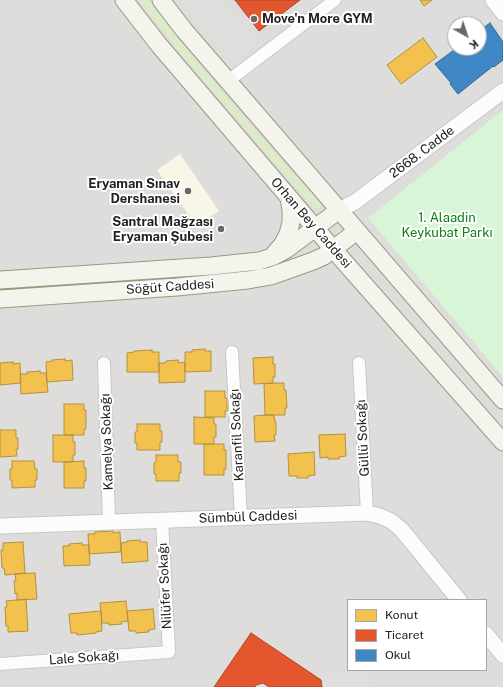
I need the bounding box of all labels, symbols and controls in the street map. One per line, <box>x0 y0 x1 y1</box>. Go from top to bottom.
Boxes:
place label: Move'n More GYM <box>262 11 373 27</box>
marker: Move'n More GYM <box>249 14 259 24</box>
north arrow <box>447 16 487 56</box>
text: K <box>467 37 481 52</box>
street label: 2668. Cadde <box>386 123 458 181</box>
street label: Orhan Bey Caddesi <box>267 175 355 271</box>
place label: Eryaman Sınav Dershanesi <box>88 176 180 207</box>
marker: Eryaman Sınav Dershanesi <box>183 186 193 196</box>
park label: 1. Alaadin Keykubat Parkı <box>401 210 493 241</box>
place label: Santral Mağzası Eryaman Şubesi <box>112 214 213 245</box>
marker: Santral Mağzası Eryaman Şubesi <box>216 224 226 234</box>
street label: Söğüt Caddesi <box>125 276 215 298</box>
street label: Karanfil Sokağı <box>227 388 247 482</box>
street label: Kamelya Sokağı <box>98 393 116 491</box>
street label: Güllü Sokağı <box>353 399 373 477</box>
street label: Sümbül Caddesi <box>198 507 298 527</box>
street label: Nilüfer Sokağı <box>155 542 175 630</box>
legend <box>347 599 487 671</box>
text: Konut <box>385 608 418 622</box>
text: Ticaret <box>385 628 424 642</box>
street label: Lale Sokağı <box>48 648 120 668</box>
text: Okul <box>385 648 411 662</box>

